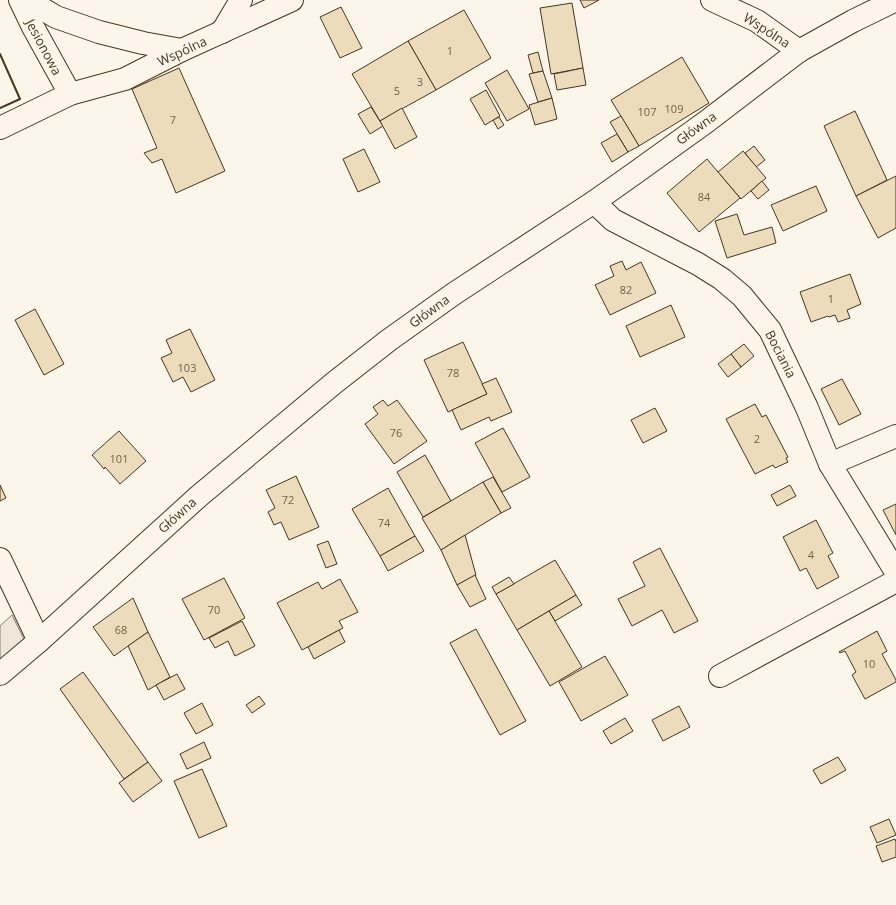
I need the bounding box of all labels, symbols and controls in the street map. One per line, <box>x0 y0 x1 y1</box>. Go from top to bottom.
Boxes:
street label: Wspólna <box>740 8 794 52</box>
street label: Jesionowa <box>21 14 66 78</box>
street label: Wspólna <box>154 32 210 70</box>
house number: 1 <box>447 43 453 58</box>
house number: 3 <box>417 74 423 89</box>
house number: 5 <box>394 83 400 98</box>
house number: 109 <box>665 101 683 116</box>
house number: 107 <box>638 104 656 119</box>
street label: Główna <box>672 107 720 149</box>
house number: 7 <box>170 112 176 127</box>
house number: 84 <box>698 189 711 204</box>
house number: 82 <box>620 282 632 297</box>
street label: Główna <box>405 290 453 332</box>
house number: 1 <box>828 291 834 306</box>
street label: Bociania <box>761 327 801 381</box>
house number: 103 <box>178 360 196 375</box>
house number: 78 <box>447 365 459 380</box>
house number: 76 <box>390 425 402 440</box>
house number: 2 <box>754 431 760 446</box>
house number: 101 <box>110 451 128 466</box>
house number: 72 <box>282 492 294 507</box>
street label: Główna <box>154 493 200 537</box>
house number: 74 <box>378 515 391 530</box>
house number: 4 <box>808 547 815 562</box>
house number: 70 <box>208 602 220 617</box>
house number: 68 <box>115 622 127 637</box>
house number: 10 <box>863 656 875 671</box>

